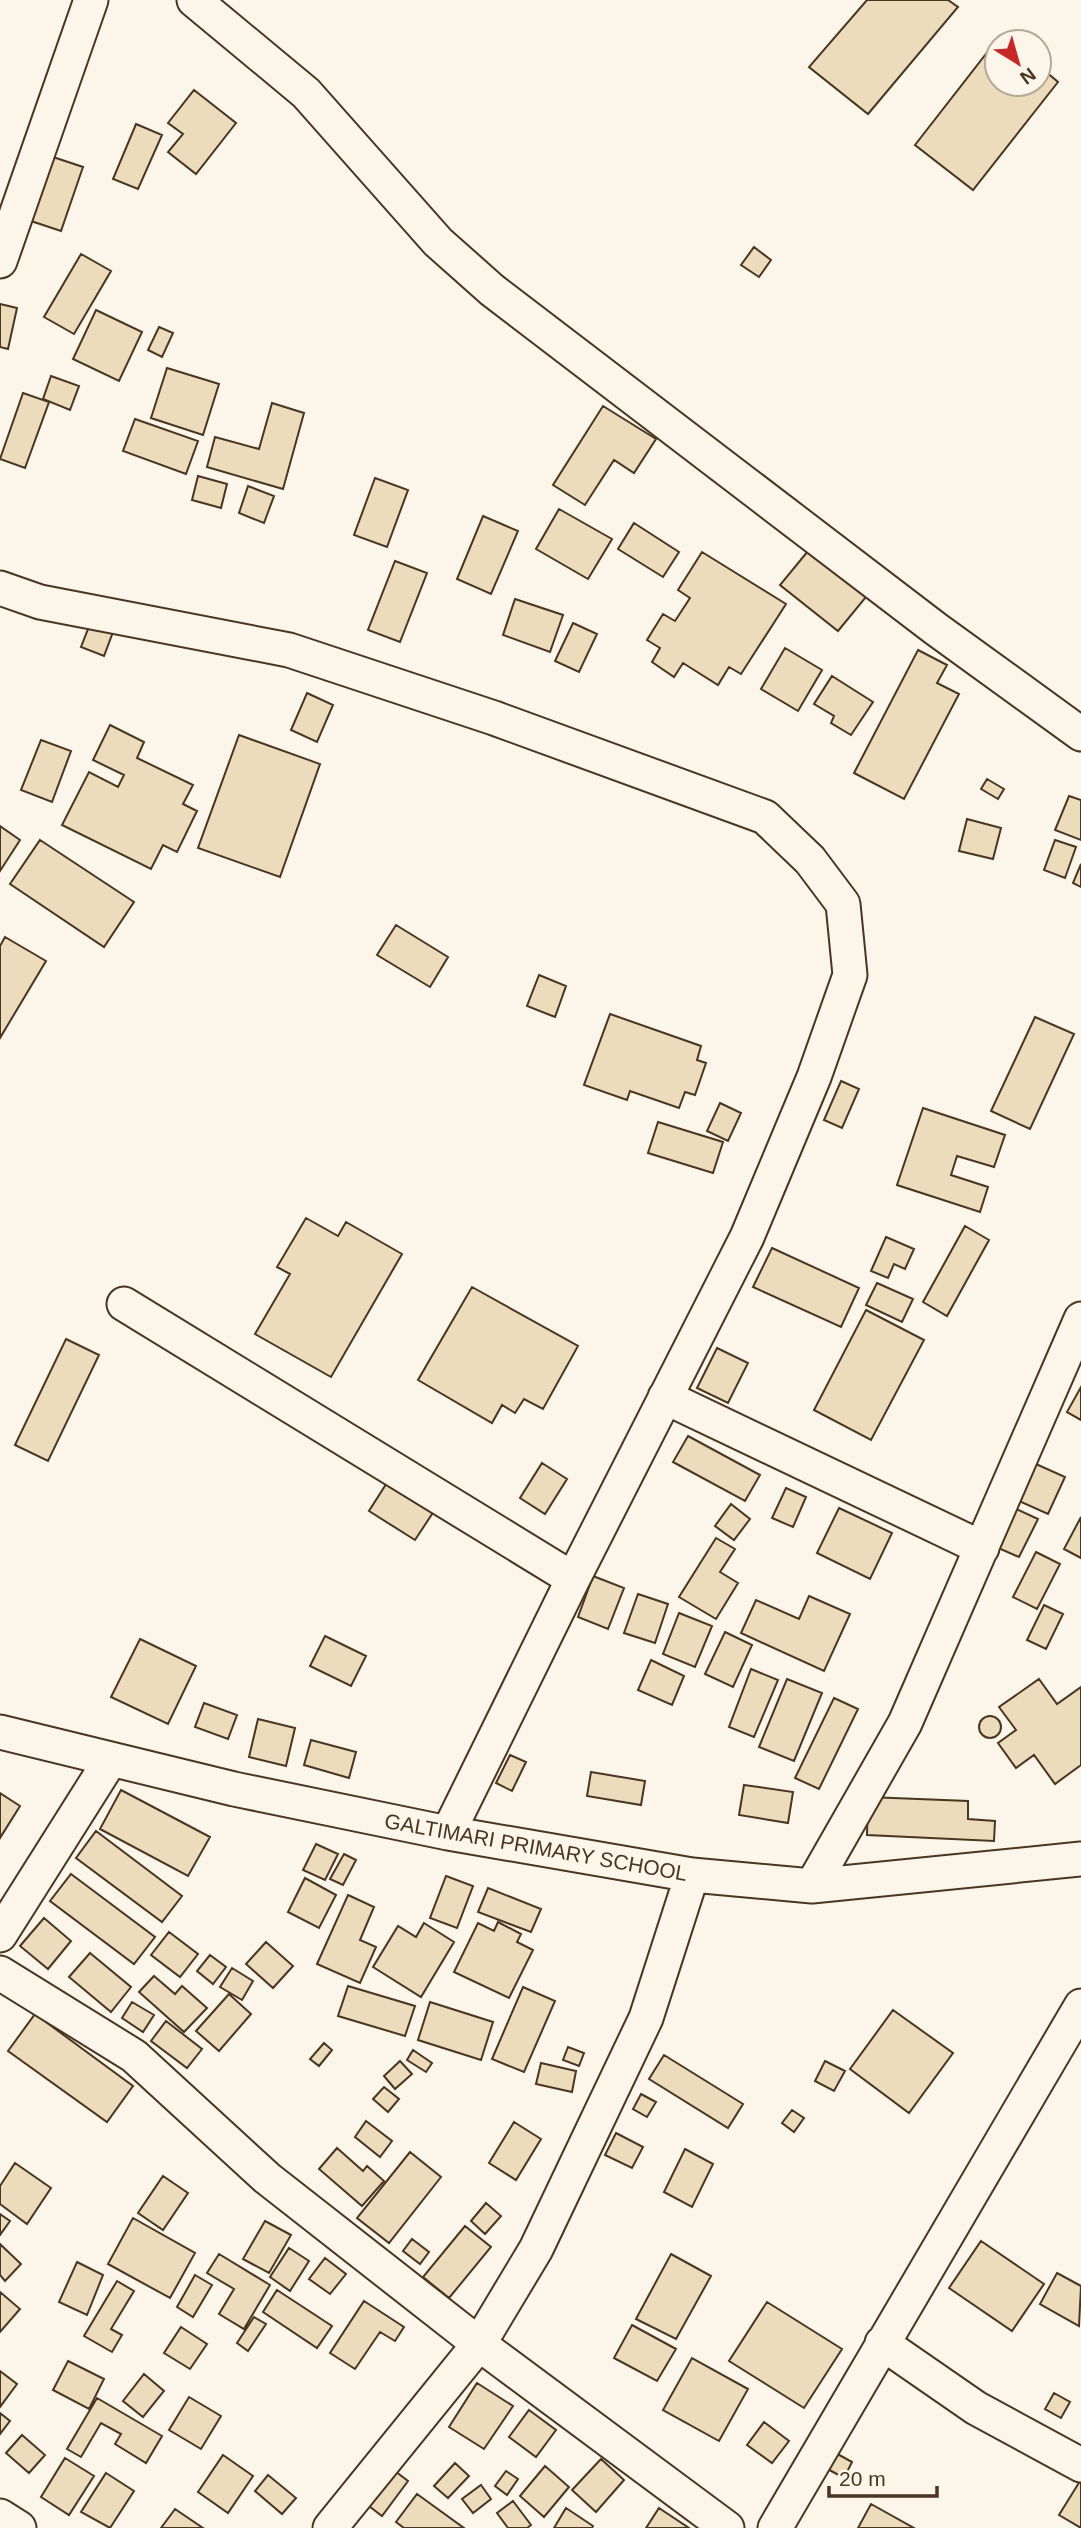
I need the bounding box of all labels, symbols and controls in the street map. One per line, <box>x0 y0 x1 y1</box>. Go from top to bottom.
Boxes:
north arrow <box>983 28 1053 98</box>
text: N <box>1016 64 1040 89</box>
street label: GALTIMARI PRIMARY SCHOOL <box>383 1809 689 1885</box>
scale bar <box>829 2454 937 2498</box>
text: 20 m <box>839 2467 886 2490</box>

